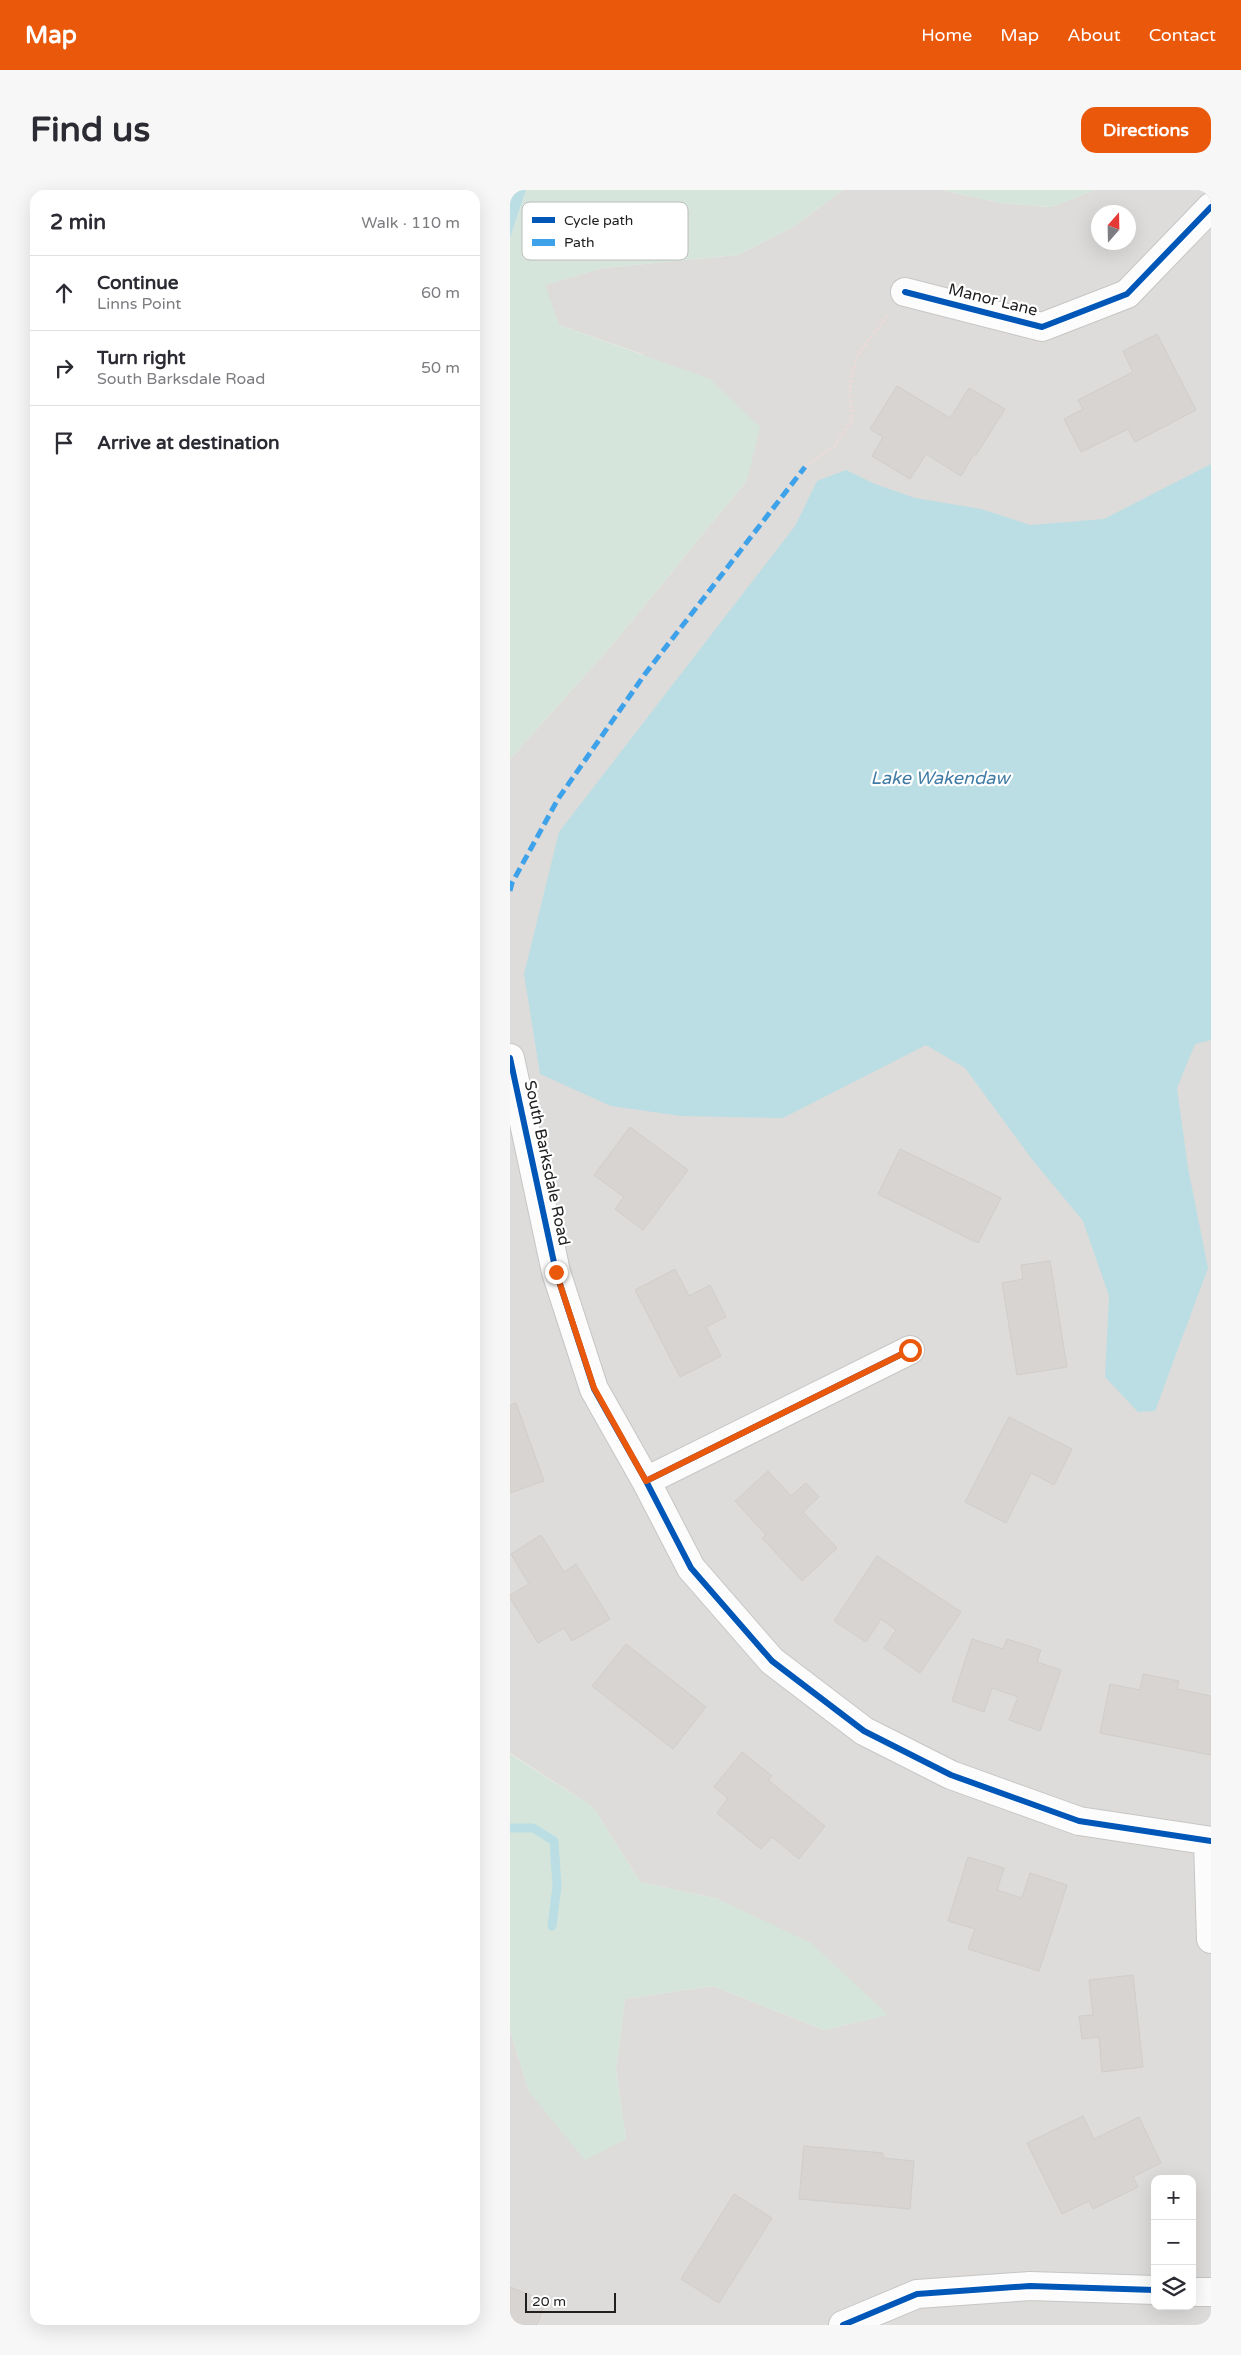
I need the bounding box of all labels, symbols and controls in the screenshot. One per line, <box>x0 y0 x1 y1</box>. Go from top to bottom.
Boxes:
text: Map <box>25 21 77 50</box>
text: Home <box>921 24 972 46</box>
text: Map <box>1000 24 1039 46</box>
text: About <box>1067 24 1121 46</box>
text: Contact <box>1149 24 1216 46</box>
button: Directions <box>1081 107 1211 153</box>
text: Find us <box>30 109 150 151</box>
legend <box>522 202 688 260</box>
north arrow <box>1091 205 1136 250</box>
text: 2 min <box>50 210 106 235</box>
text: Cycle path <box>564 212 633 229</box>
text: Walk · 110 m <box>361 213 460 233</box>
text: Path <box>564 234 595 251</box>
text: Continue <box>97 272 179 294</box>
icon: ahead <box>50 279 78 307</box>
street label: Manor Lane <box>946 279 1040 321</box>
text: 60 m <box>421 283 460 303</box>
text: Linns Point <box>97 294 181 314</box>
text: Turn right <box>97 347 185 369</box>
icon: right <box>50 354 78 382</box>
text: 50 m <box>421 358 460 378</box>
text: South Barksdale Road <box>97 369 265 389</box>
icon: arrive <box>50 429 78 457</box>
text: Arrive at destination <box>97 432 280 454</box>
water label: Lake Wakendaw <box>871 767 1011 789</box>
street label: South Barksdale Road <box>520 1079 574 1247</box>
route end <box>545 1261 568 1284</box>
route start <box>899 1339 922 1362</box>
map controls <box>1151 2175 1196 2310</box>
button: + <box>1151 2175 1196 2220</box>
button: − <box>1151 2220 1196 2265</box>
button: layers <box>1151 2265 1196 2310</box>
scale bar <box>525 2290 616 2313</box>
text: 20 m <box>532 2293 566 2310</box>

